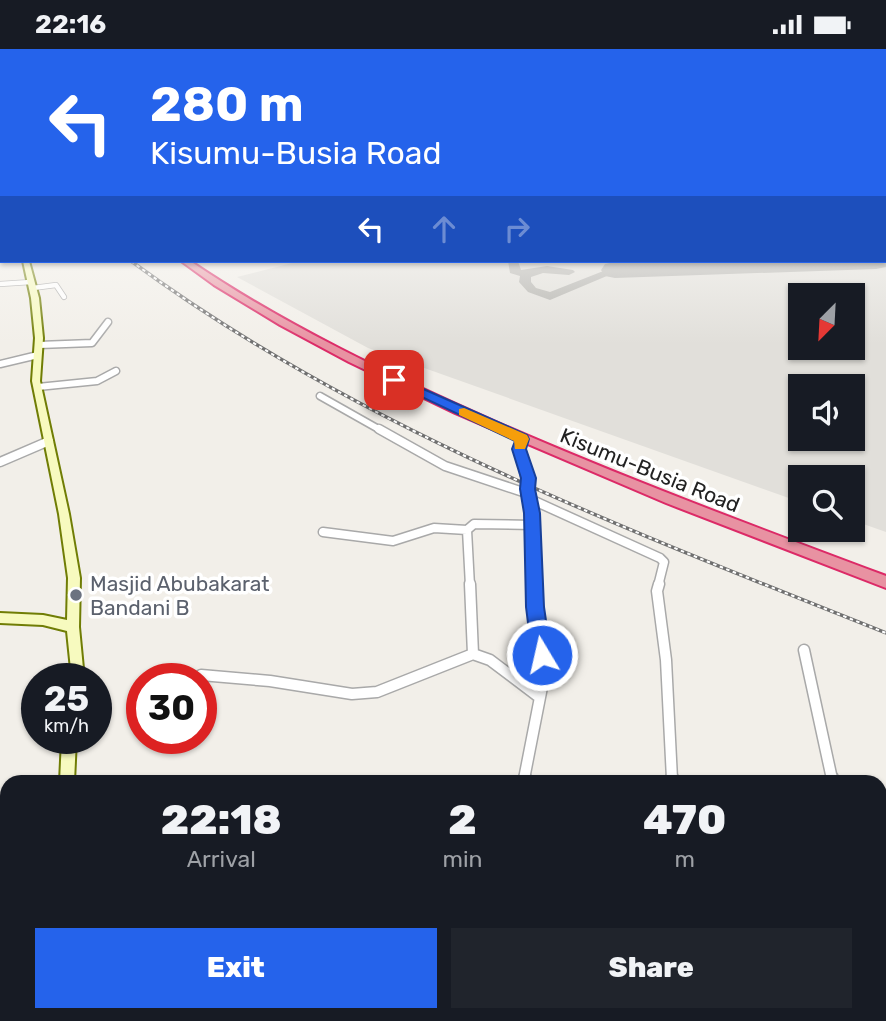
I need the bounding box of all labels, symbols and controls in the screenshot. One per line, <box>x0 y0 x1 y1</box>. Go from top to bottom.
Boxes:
text: 22:16 <box>35 9 106 40</box>
text: 280 m <box>150 75 304 133</box>
icon: left <box>35 77 126 168</box>
text: Kisumu-Busia Road <box>150 134 442 172</box>
icon: left <box>352 210 390 248</box>
icon: ahead <box>425 210 463 248</box>
icon: right <box>498 210 536 248</box>
north arrow <box>788 283 864 361</box>
map controls <box>788 283 865 542</box>
pin <box>364 350 424 410</box>
icon: arrive <box>375 361 413 399</box>
button: sound <box>788 374 865 451</box>
street label: Kisumu-Busia Road <box>557 423 743 517</box>
button: search <box>788 465 865 542</box>
place label: Masjid Abubakarat Bandani B <box>90 571 270 620</box>
marker: Masjid Abubakarat Bandani B <box>68 587 84 603</box>
position arrow <box>505 618 579 692</box>
speed limit sign: 30 <box>126 663 217 754</box>
text: 25 <box>44 678 89 720</box>
text: km/h <box>44 715 89 737</box>
text: 22:18 <box>161 795 282 845</box>
text: 2 <box>448 795 477 845</box>
text: 470 <box>643 795 726 845</box>
text: Arrival <box>187 845 256 873</box>
text: min <box>442 845 482 873</box>
text: m <box>674 845 695 873</box>
button: Exit <box>35 928 437 1008</box>
button: Share <box>451 928 852 1008</box>

